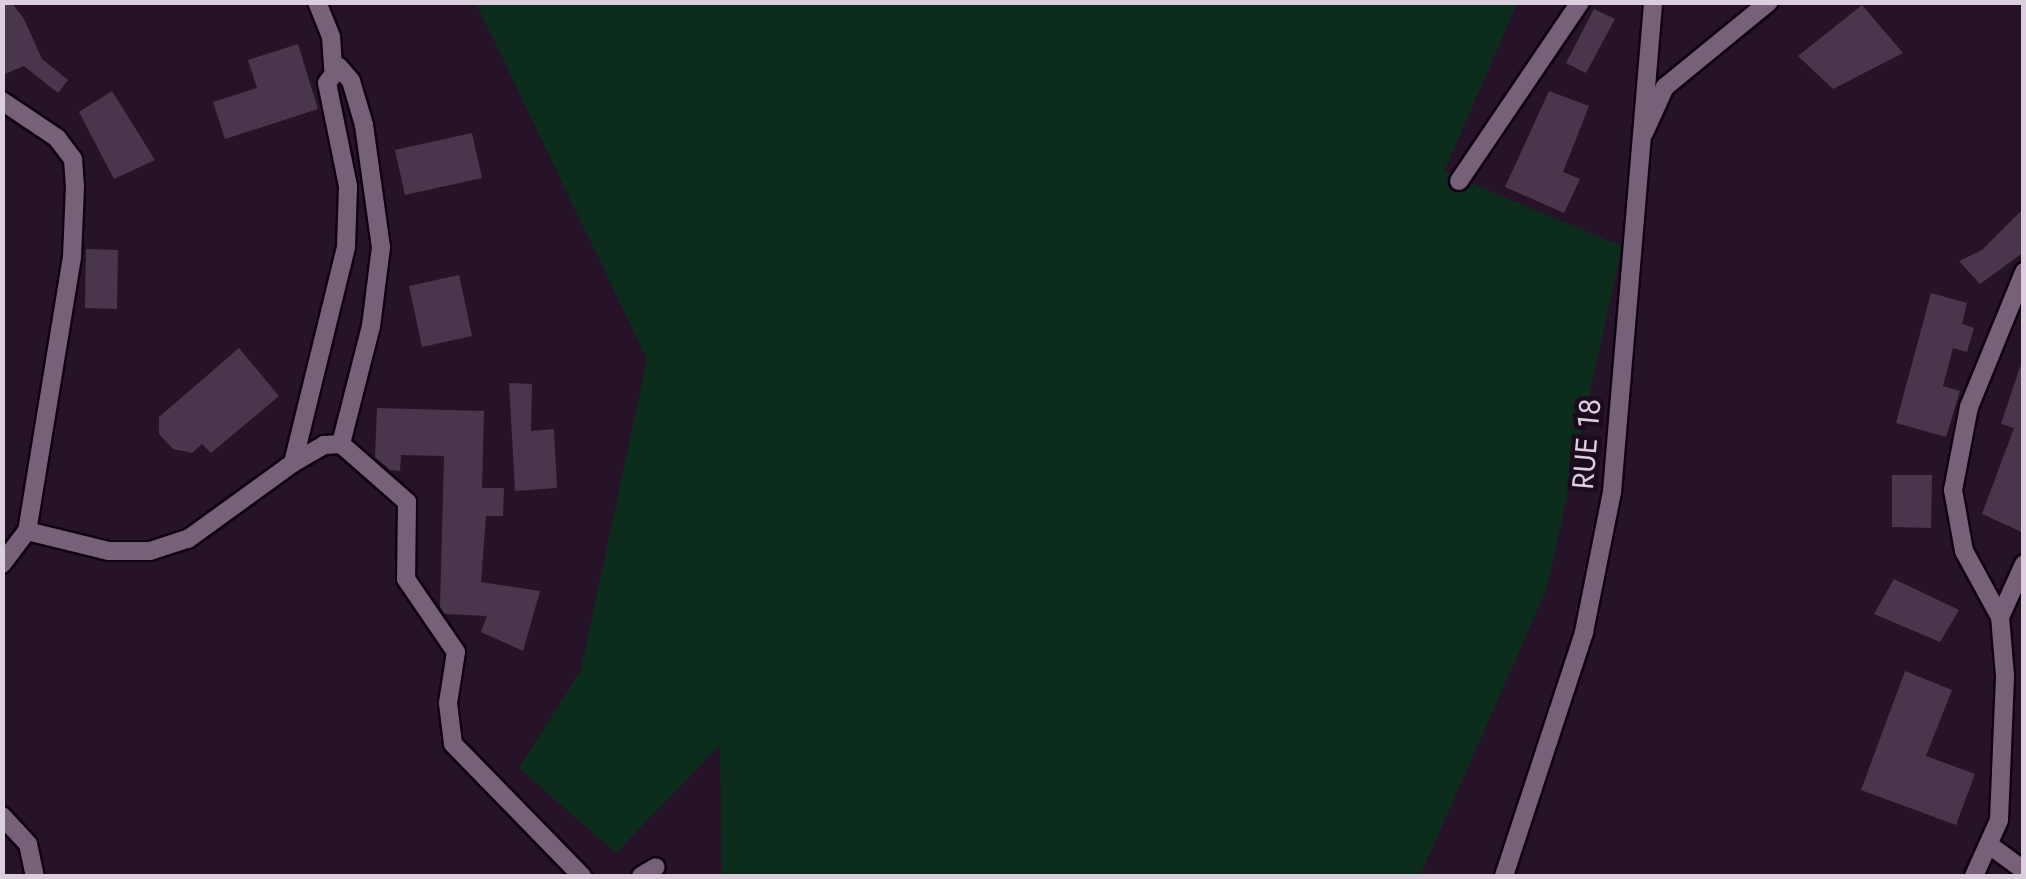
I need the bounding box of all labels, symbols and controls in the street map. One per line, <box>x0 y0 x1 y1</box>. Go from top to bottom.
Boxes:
street label: RUE 18 <box>1565 397 1609 491</box>

